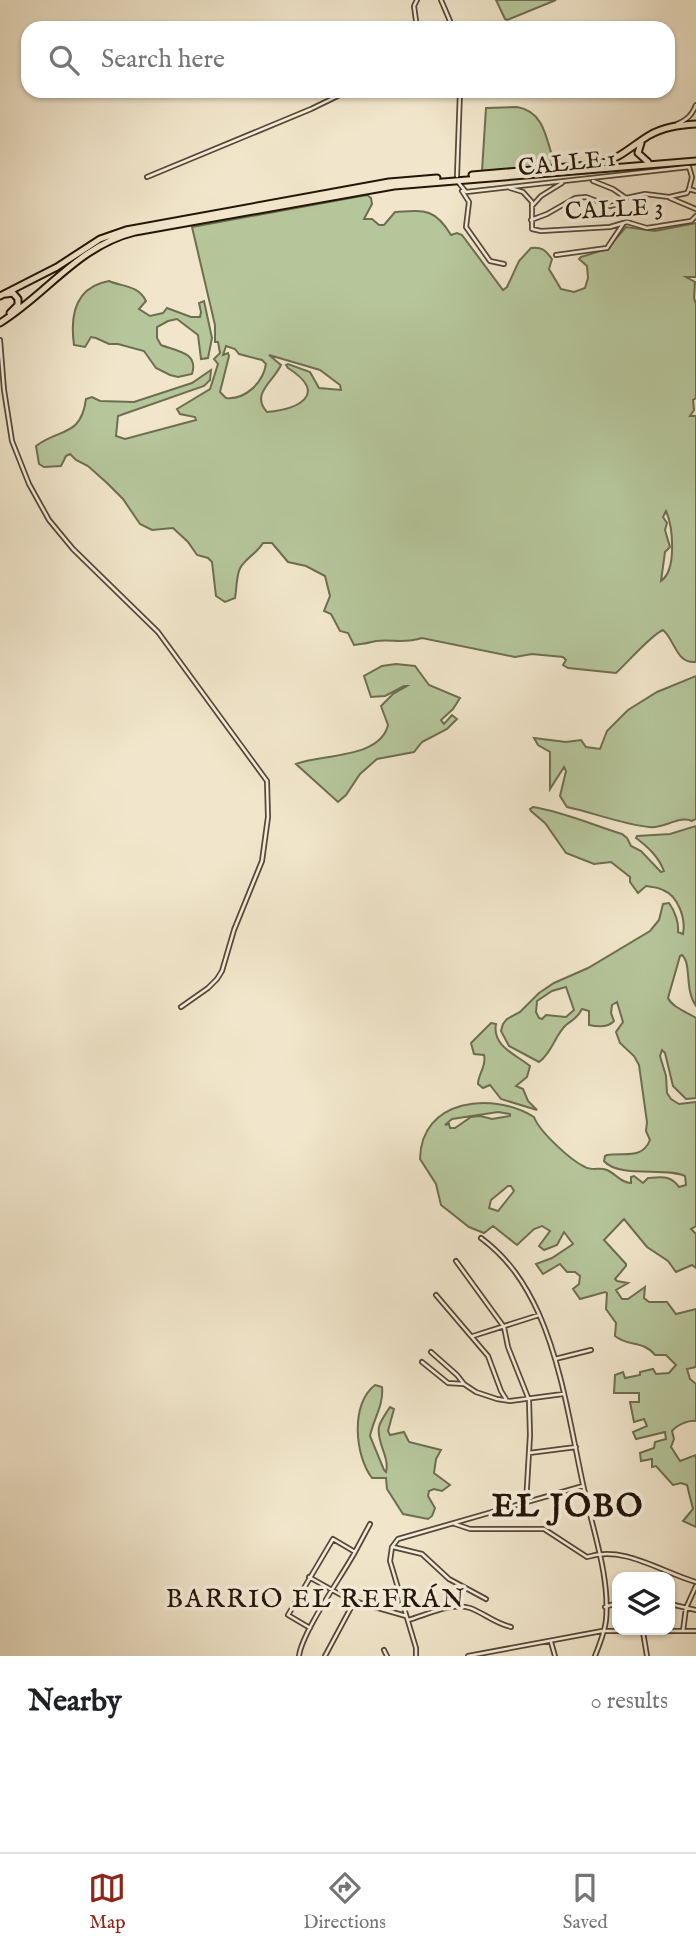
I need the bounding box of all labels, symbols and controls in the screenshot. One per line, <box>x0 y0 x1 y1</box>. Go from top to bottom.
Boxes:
search box <box>21 21 675 98</box>
icon: search <box>45 41 83 79</box>
text: Search here <box>101 43 225 76</box>
street label: CALLE 1 <box>517 143 617 185</box>
street label: CALLE 3 <box>564 192 664 228</box>
district label: EL JOBO <box>492 1487 644 1528</box>
map controls <box>612 1572 675 1635</box>
button: layers <box>612 1572 675 1635</box>
district label: BARRIO EL REFRÁN <box>166 1583 466 1616</box>
text: Nearby <box>28 1683 121 1721</box>
text: 0 results <box>590 1687 668 1716</box>
tab: Map <box>88 1869 126 1935</box>
tab: Directions <box>303 1869 386 1935</box>
tab: Saved <box>563 1869 608 1935</box>

